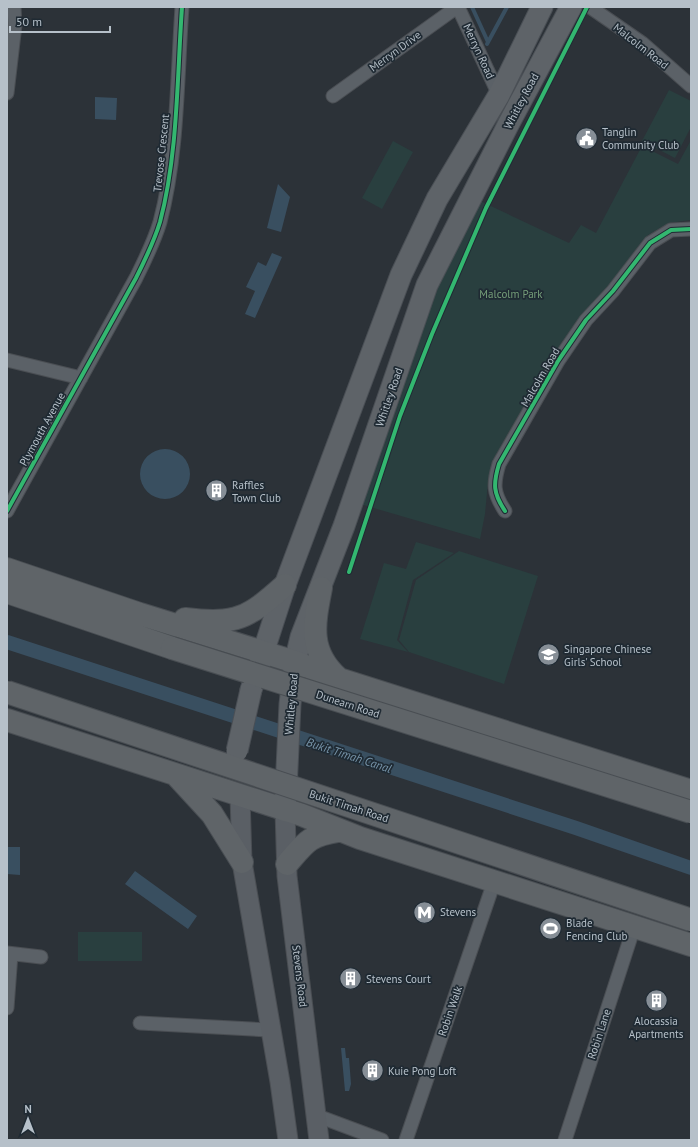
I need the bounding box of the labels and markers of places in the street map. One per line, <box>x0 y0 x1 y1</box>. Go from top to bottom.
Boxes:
public building icon: Tanglin Community Club <box>574 125 600 151</box>
place label: Tanglin Community Club <box>602 125 679 152</box>
building icon: Raffles Town Club <box>203 478 229 504</box>
place label: Raffles Town Club <box>232 478 281 505</box>
school or university icon: Singapore Chinese Girls' School <box>536 642 562 668</box>
place label: Singapore Chinese Girls' School <box>564 642 652 669</box>
metro station icon: Stevens <box>412 899 438 925</box>
place label: Stevens <box>440 905 477 919</box>
sports icon: Blade Fencing Club <box>538 916 564 942</box>
place label: Blade Fencing Club <box>566 916 627 943</box>
building icon: Stevens Court <box>337 966 363 992</box>
place label: Stevens Court <box>366 972 431 986</box>
building icon: Alocassia Apartments <box>643 988 669 1014</box>
place label: Alocassia Apartments <box>629 1014 684 1041</box>
building icon: Kuie Pong Loft <box>360 1058 386 1084</box>
place label: Kuie Pong Loft <box>388 1064 456 1078</box>

